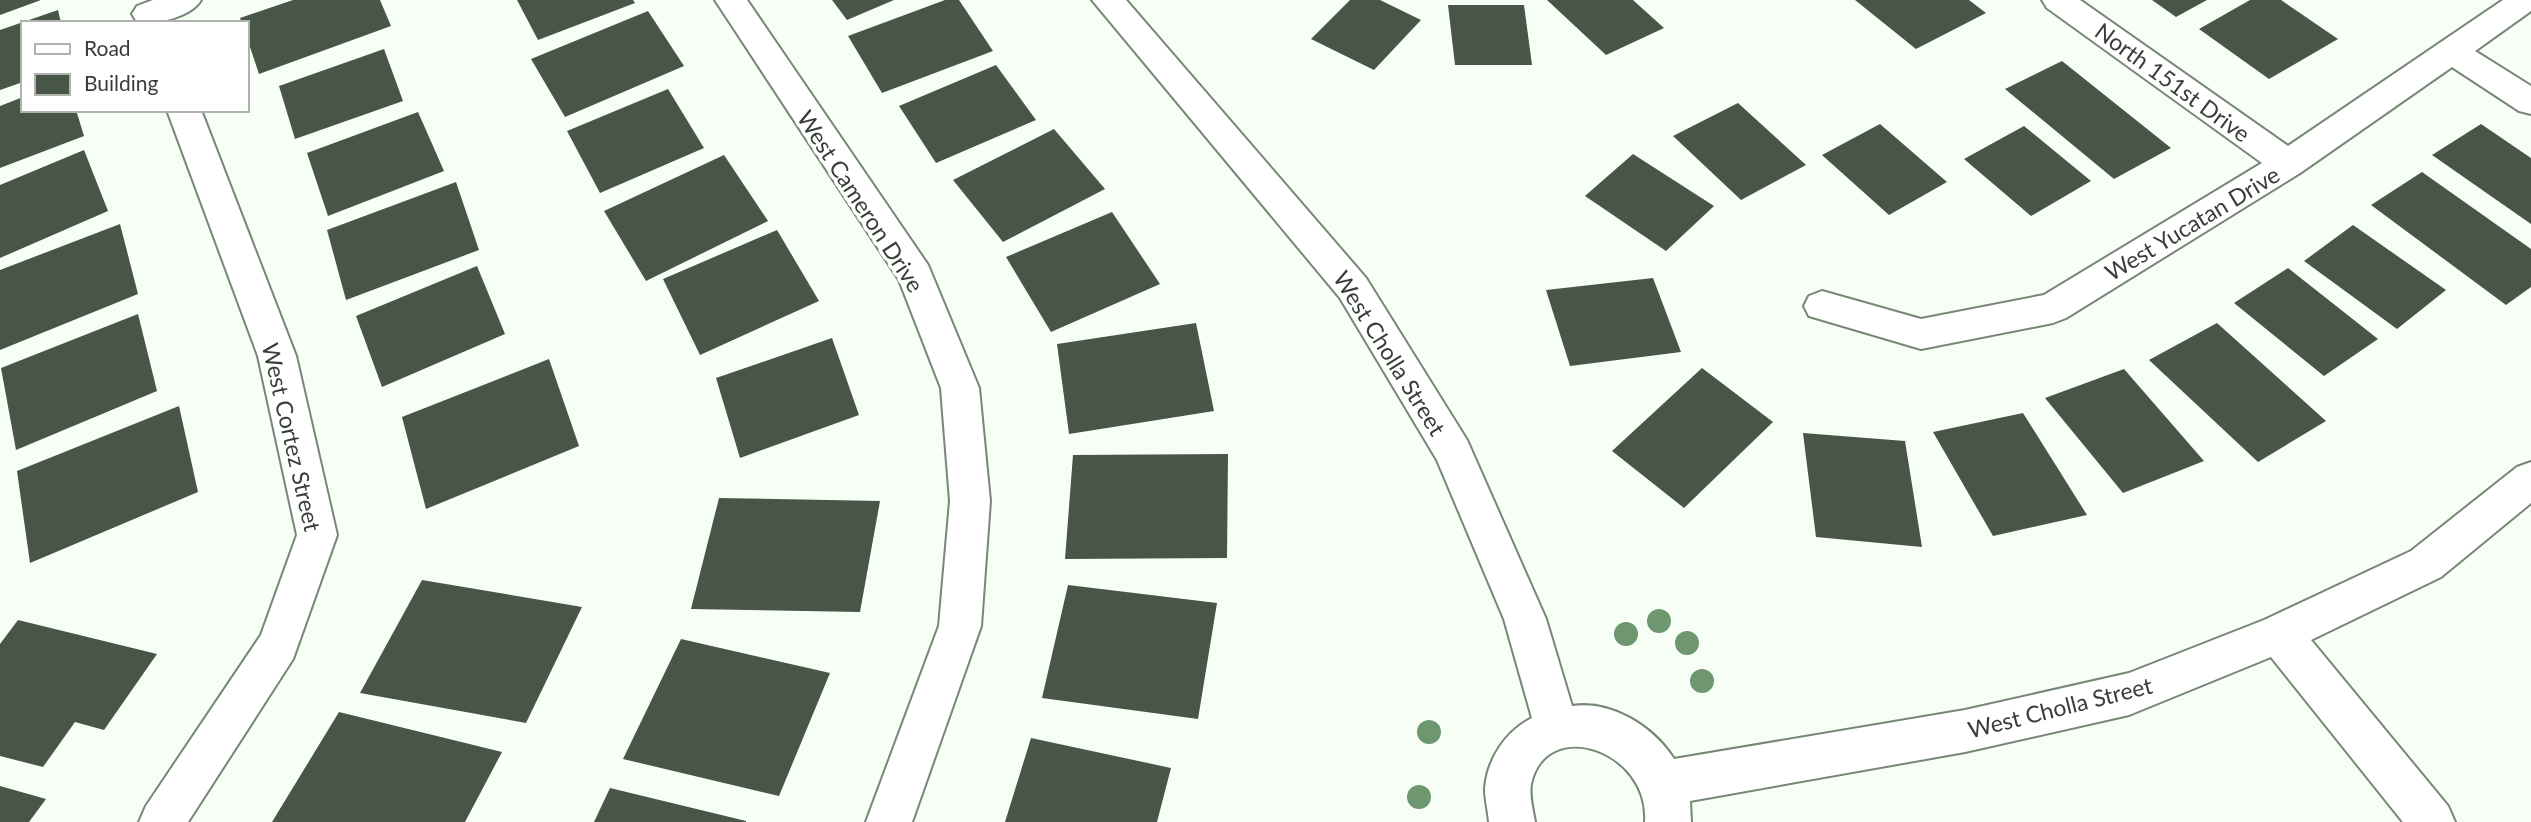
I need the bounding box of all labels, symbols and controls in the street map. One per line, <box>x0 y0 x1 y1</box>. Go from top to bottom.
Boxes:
street label: North 151st Drive <box>2090 16 2256 148</box>
legend <box>21 21 248 112</box>
text: Road <box>84 35 131 60</box>
text: Building <box>84 70 159 95</box>
street label: West Cameron Drive <box>792 105 930 297</box>
street label: West Yucatan Drive <box>2100 160 2284 286</box>
street label: West Cholla Street <box>1328 266 1452 441</box>
street label: West Cortez Street <box>257 340 327 535</box>
street label: West Cholla Street <box>1965 670 2156 743</box>

